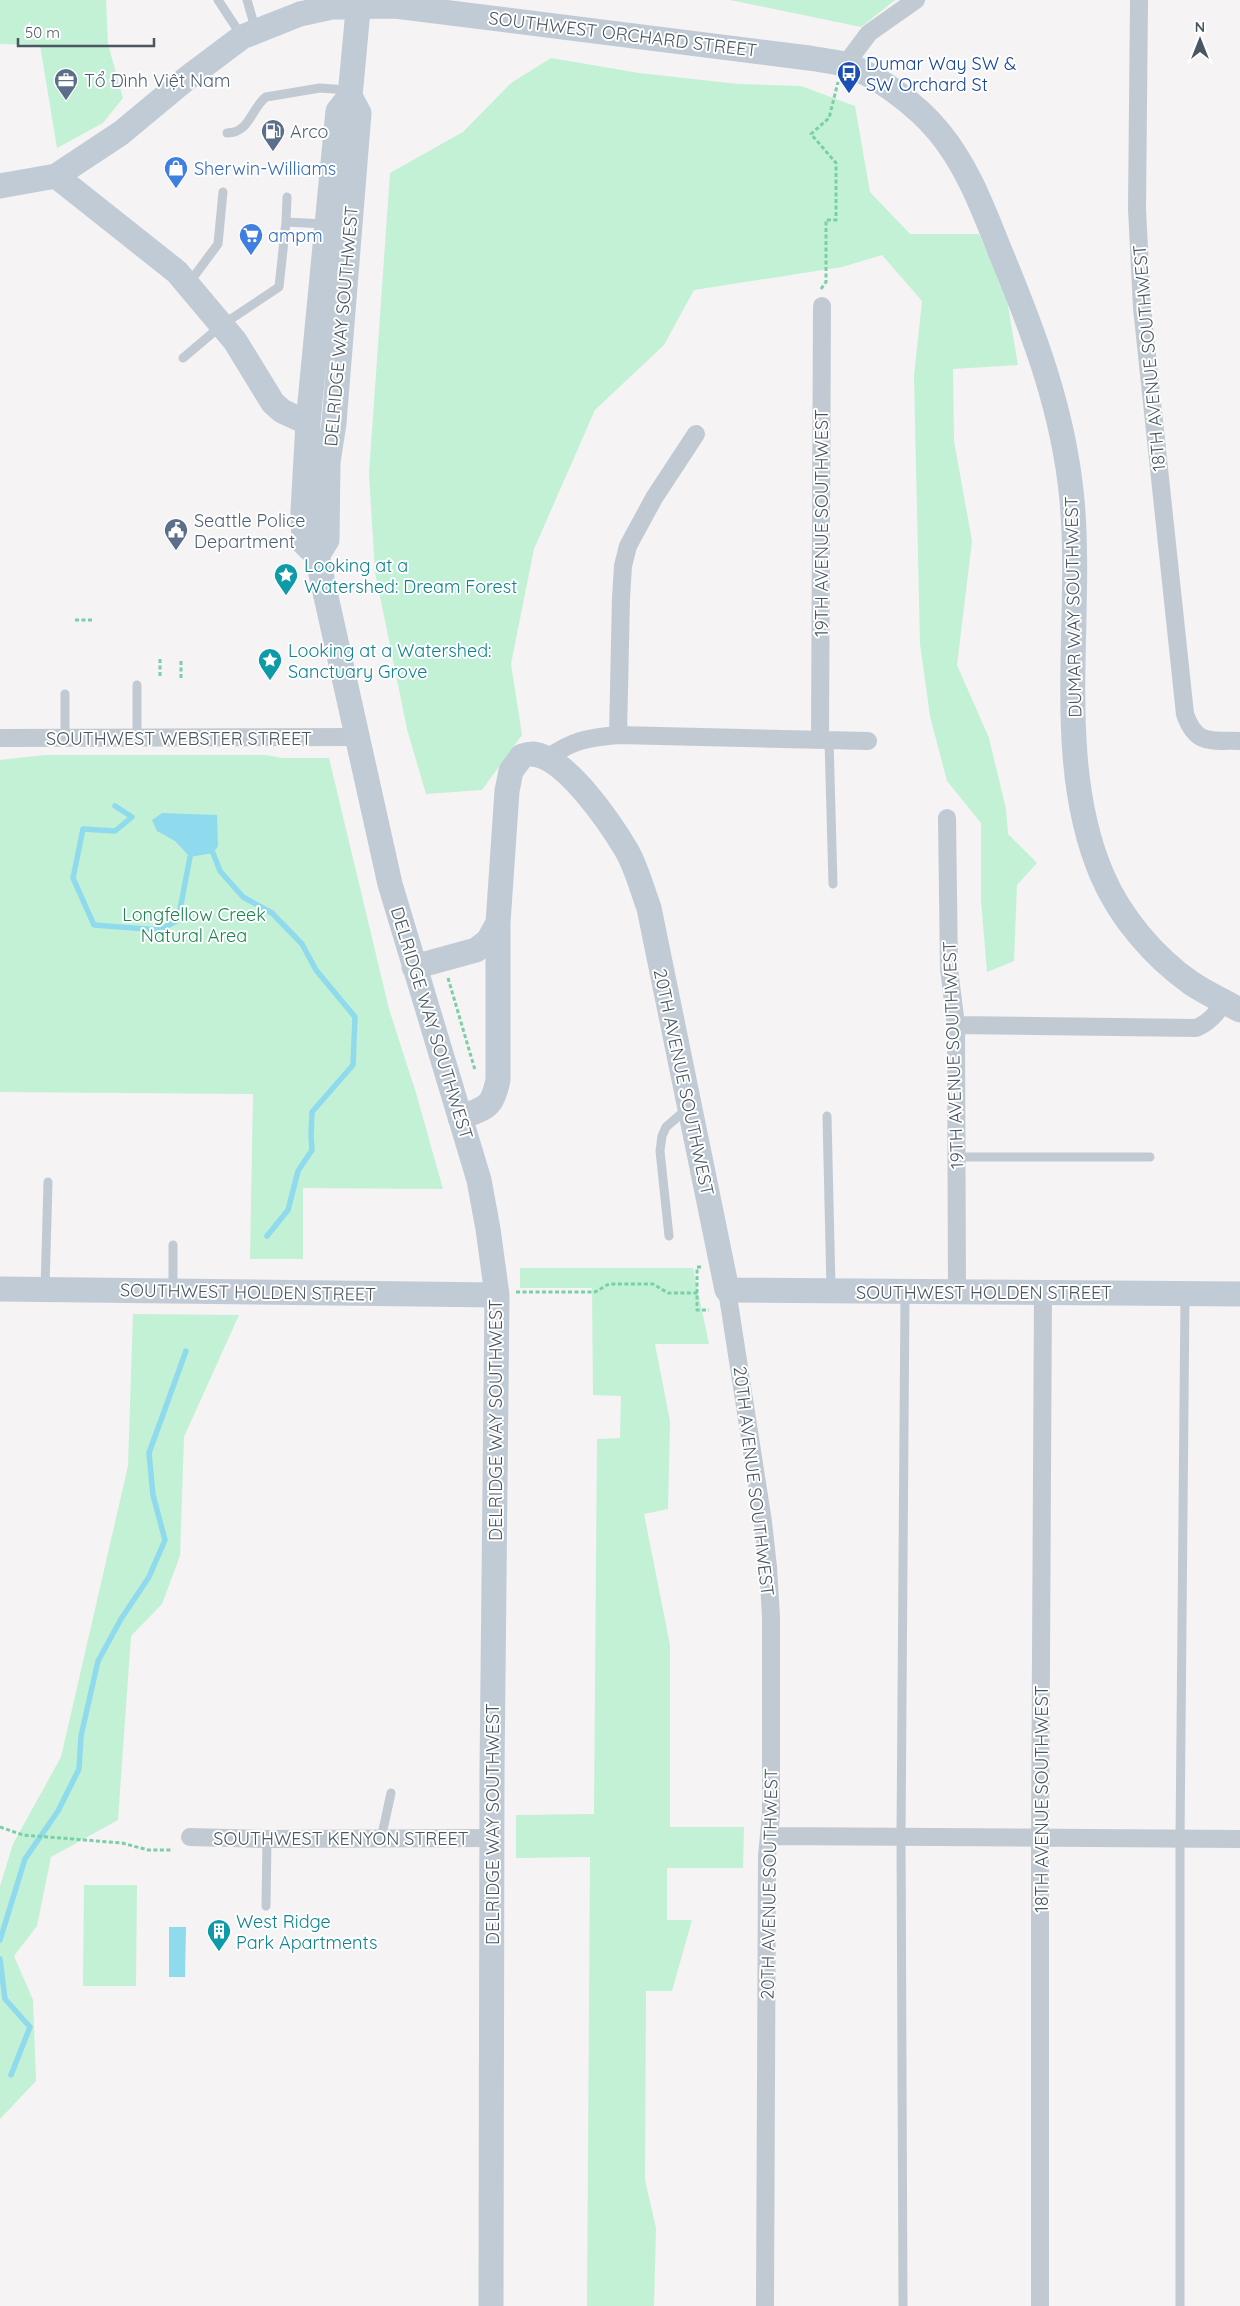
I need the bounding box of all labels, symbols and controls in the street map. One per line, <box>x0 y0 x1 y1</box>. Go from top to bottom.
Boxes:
street label: SOUTHWEST ORCHARD STREET <box>487 6 759 62</box>
scale bar <box>18 15 154 47</box>
north arrow <box>1175 15 1225 65</box>
text: N <box>1195 18 1205 36</box>
text: 50 m <box>25 23 60 42</box>
place label: Dumar Way SW & SW Orchard St <box>866 52 1016 96</box>
bus stop icon: Dumar Way SW & SW Orchard St <box>836 60 862 94</box>
office icon: Tổ Đình Việt Nam <box>53 67 79 101</box>
place label: Tổ Đình Việt Nam <box>84 69 230 92</box>
fuel station icon: Arco <box>260 118 286 152</box>
place label: Arco <box>290 120 328 143</box>
shop icon: Sherwin-Williams <box>163 155 189 189</box>
place label: Sherwin-Williams <box>194 157 336 180</box>
street label: DELRIDGE WAY SOUTHWEST <box>319 204 363 447</box>
supermarket icon: ampm <box>238 222 264 256</box>
place label: ampm <box>268 224 323 247</box>
street label: 18TH AVENUE SOUTHWEST <box>1128 244 1170 472</box>
street label: 19TH AVENUE SOUTHWEST <box>810 409 833 637</box>
street label: DUMAR WAY SOUTHWEST <box>1060 496 1086 718</box>
place label: Seattle Police Department <box>194 509 305 553</box>
public building icon: Seattle Police Department <box>163 517 189 551</box>
place label: Looking at a Watershed: Dream Forest <box>304 554 517 598</box>
place icon: Looking at a Watershed: Dream Forest <box>273 562 299 596</box>
place label: Looking at a Watershed: Sanctuary Grove <box>288 639 491 683</box>
place icon: Looking at a Watershed: Sanctuary Grove <box>257 647 283 681</box>
street label: SOUTHWEST WEBSTER STREET <box>46 727 312 750</box>
park label: Longfellow Creek Natural Area <box>122 903 266 947</box>
street label: DELRIDGE WAY SOUTHWEST <box>386 904 478 1142</box>
street label: 19TH AVENUE SOUTHWEST <box>938 941 968 1169</box>
street label: 20TH AVENUE SOUTHWEST <box>649 966 719 1198</box>
street label: SOUTHWEST HOLDEN STREET <box>120 1278 376 1306</box>
street label: SOUTHWEST HOLDEN STREET <box>856 1281 1112 1304</box>
street label: DELRIDGE WAY SOUTHWEST <box>484 1299 507 1541</box>
street label: 20TH AVENUE SOUTHWEST <box>728 1365 780 1597</box>
street label: 18TH AVENUE SOUTHWEST <box>1030 1685 1053 1913</box>
street label: DELRIDGE WAY SOUTHWEST <box>481 1703 504 1945</box>
street label: 20TH AVENUE SOUTHWEST <box>755 1768 783 2000</box>
street label: SOUTHWEST KENYON STREET <box>213 1827 469 1850</box>
place label: West Ridge Park Apartments <box>236 1910 377 1954</box>
building icon: West Ridge Park Apartments <box>206 1918 232 1952</box>

